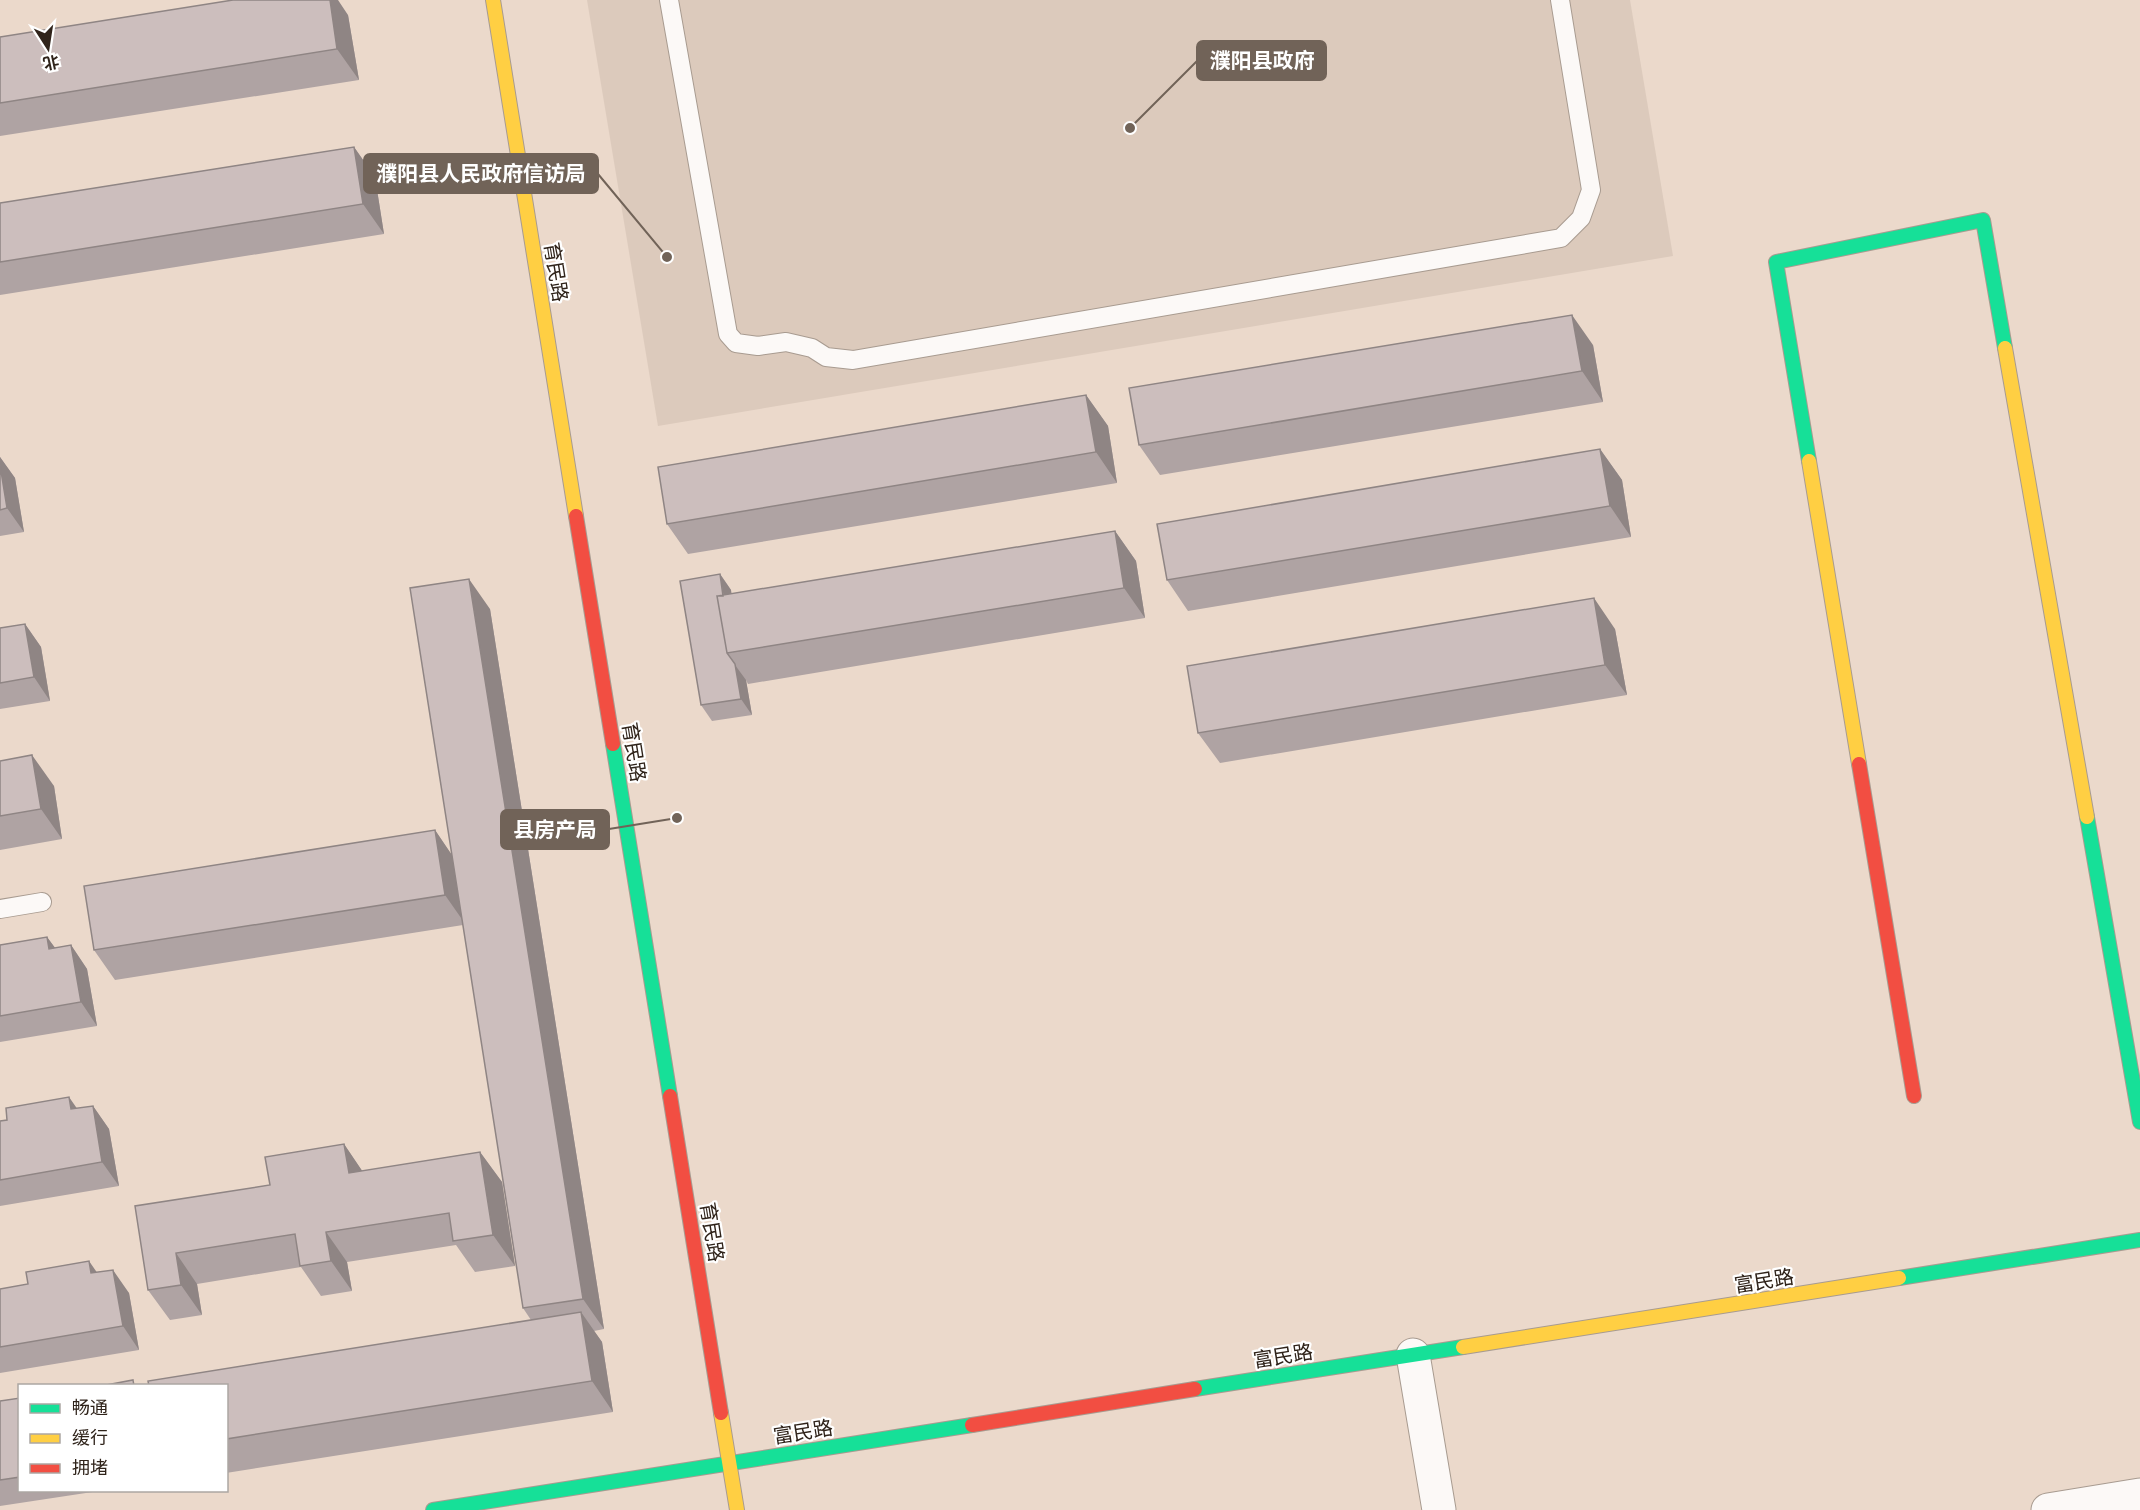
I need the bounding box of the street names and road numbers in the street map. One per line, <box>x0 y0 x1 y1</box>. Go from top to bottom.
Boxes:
street label: 育民路 <box>538 240 576 304</box>
street label: 育民路 <box>616 720 654 784</box>
street label: 育民路 <box>694 1200 732 1264</box>
street label: 富民路 <box>1732 1261 1796 1299</box>
street label: 富民路 <box>1251 1336 1315 1374</box>
street label: 富民路 <box>771 1412 835 1450</box>

